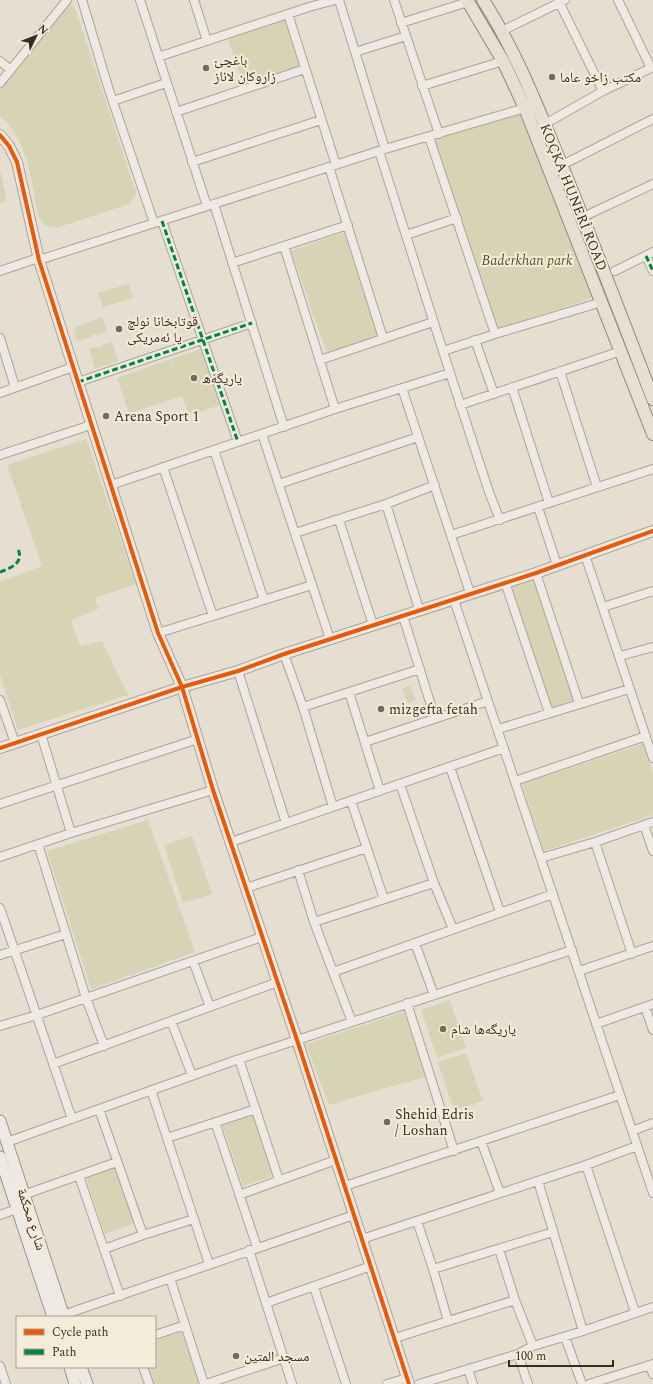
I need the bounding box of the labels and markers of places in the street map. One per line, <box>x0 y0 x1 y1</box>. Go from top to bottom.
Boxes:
place label: باغچێ زاروكان لاناز <box>213 50 276 87</box>
marker: باغچێ زاروكان لاناز <box>201 63 211 73</box>
place label: مكتب زاخو عاما <box>560 67 641 88</box>
marker: مكتب زاخو عاما <box>547 72 557 82</box>
place label: قوتابخانا نولچ يا ئەمريكى <box>127 311 198 348</box>
marker: قوتابخانا نولچ يا ئەمريكى <box>114 324 124 334</box>
place label: یاریگه‌ه <box>202 368 242 389</box>
marker: یاریگه‌ه <box>189 373 199 383</box>
place label: Arena Sport 1 <box>114 406 199 427</box>
marker: Arena Sport 1 <box>101 411 111 421</box>
place label: mizgefta fetah <box>389 699 478 720</box>
marker: mizgefta fetah <box>376 704 386 714</box>
place label: ياريگه‌ها شام <box>451 1019 516 1040</box>
marker: ياريگه‌ها شام <box>438 1024 448 1034</box>
place label: Shehid Edris / Loshan <box>395 1104 474 1141</box>
marker: Shehid Edris / Loshan <box>382 1117 392 1127</box>
place label: مسجد المتين <box>244 1346 309 1367</box>
marker: مسجد المتين <box>231 1351 241 1361</box>

